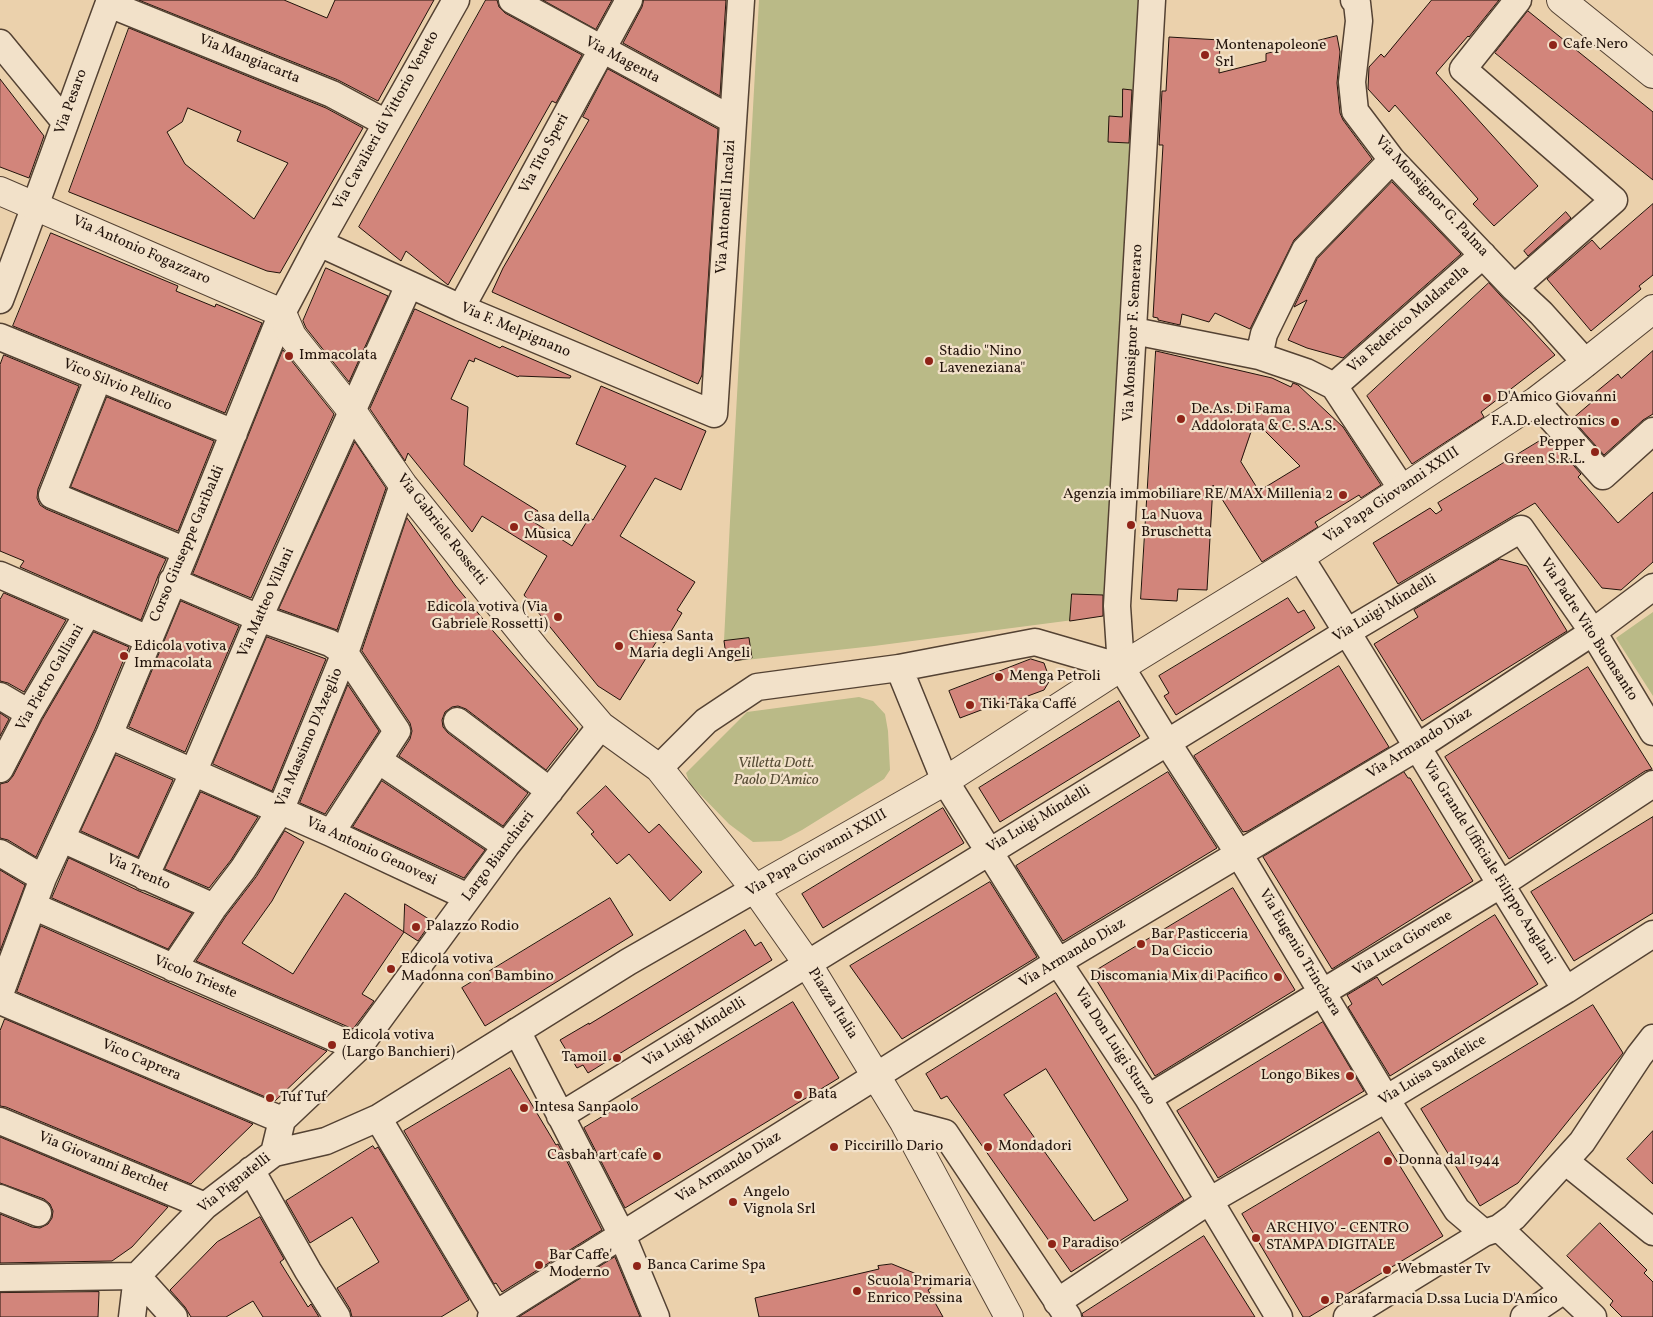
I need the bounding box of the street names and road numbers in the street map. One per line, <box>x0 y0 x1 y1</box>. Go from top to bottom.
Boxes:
street label: Via Cavalieri di Vittorio Veneto <box>330 28 444 214</box>
street label: Via Mangiacarta <box>196 31 302 89</box>
street label: Via Magenta <box>581 34 663 88</box>
street label: Via Pesaro <box>52 67 92 137</box>
street label: Via Tito Speri <box>516 111 574 197</box>
street label: Via Monsignor G. Palma <box>1370 133 1492 261</box>
street label: Via Antonelli Incalzi <box>713 139 741 275</box>
street label: Via Antonio Fogazzaro <box>69 212 213 290</box>
street label: Via Monsignor F. Semeraro <box>1120 244 1148 422</box>
street label: Via Federico Maldarella <box>1345 262 1473 378</box>
street label: Via F. Melpignano <box>457 300 573 362</box>
street label: Vico Silvio Pellico <box>60 356 174 416</box>
street label: Via Papa Giovanni XXIII <box>1321 444 1463 548</box>
street label: Corso Giuseppe Garibaldi <box>147 463 229 625</box>
street label: Via Gabriele Rossetti <box>392 471 490 589</box>
street label: Via Matteo Villani <box>235 545 299 661</box>
street label: Via Padre Vito Buonsanto <box>1535 555 1641 705</box>
street label: Via Luigi Mindelli <box>1330 571 1440 647</box>
street label: Via Pietro Galliani <box>13 621 89 735</box>
street label: Via Massimo D'Azeglio <box>272 666 348 810</box>
street label: Via Armando Diaz <box>1364 704 1476 784</box>
street label: Via Grande Ufficiale Filippo Anglani <box>1418 758 1558 968</box>
street label: Via Luigi Mindelli <box>984 782 1094 858</box>
street label: Via Papa Giovanni XXIII <box>743 806 891 902</box>
street label: Largo Bianchieri <box>459 808 539 906</box>
street label: Via Antonio Genovesi <box>303 814 439 890</box>
street label: Via Trento <box>103 851 173 895</box>
street label: Via Eugenio Trinchera <box>1254 886 1344 1020</box>
street label: Via Luca Giovene <box>1350 907 1456 981</box>
street label: Via Armando Diaz <box>1017 915 1129 993</box>
street label: Vicolo Trieste <box>151 952 239 1004</box>
street label: Piazza Italia <box>803 965 861 1043</box>
street label: Via Don Luigi Sturzo <box>1069 985 1159 1109</box>
street label: Via Luigi Mindelli <box>640 994 750 1072</box>
street label: Via Luisa Sanfelice <box>1376 1032 1490 1110</box>
street label: Vico Caprera <box>98 1036 184 1086</box>
street label: Via Armando Diaz <box>673 1128 785 1208</box>
street label: Via Giovanni Berchet <box>35 1129 171 1197</box>
street label: Via Pignatelli <box>195 1150 275 1218</box>

